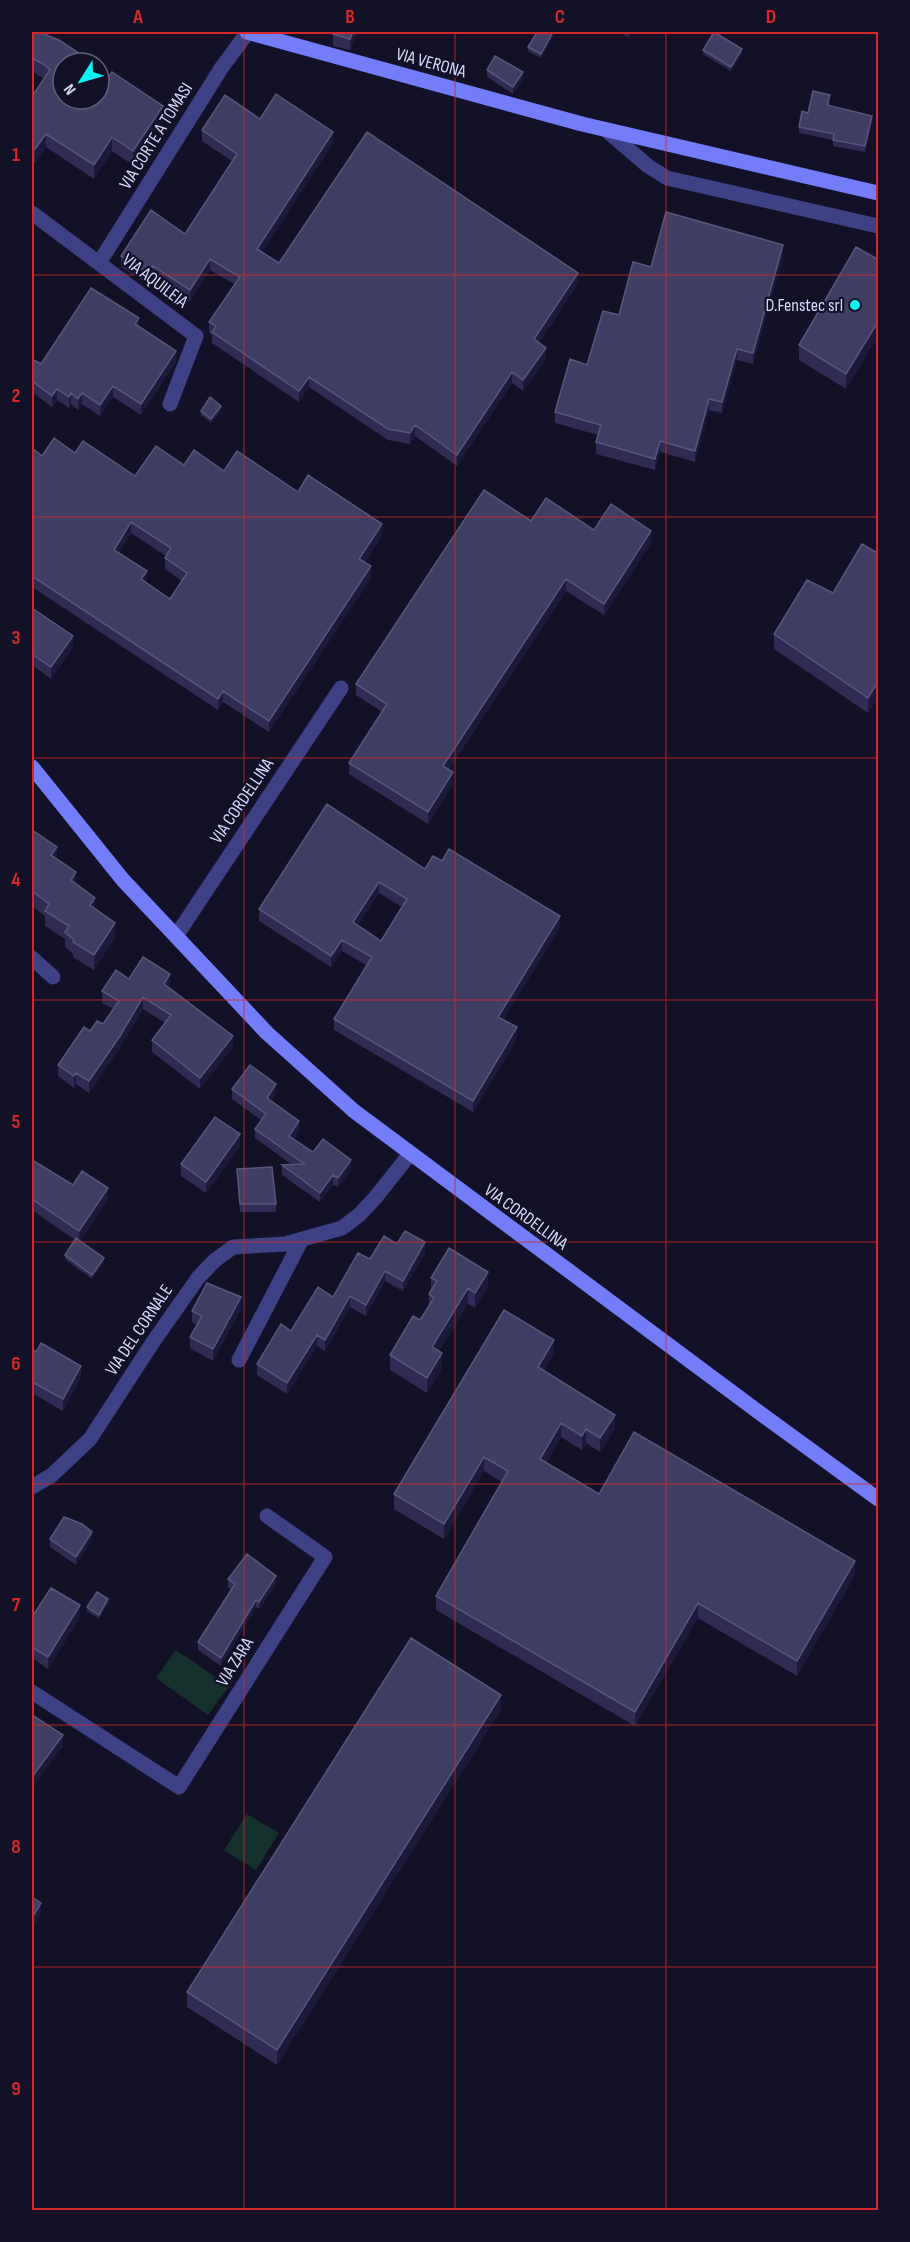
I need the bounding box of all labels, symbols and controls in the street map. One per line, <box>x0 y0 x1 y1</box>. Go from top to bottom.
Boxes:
text: A <box>132 5 143 29</box>
text: B <box>345 5 355 29</box>
text: C <box>555 5 565 29</box>
text: D <box>766 5 776 29</box>
street label: VIA VERONA <box>394 44 469 83</box>
north arrow <box>51 51 111 111</box>
street label: VIA CORTE A TOMASI <box>115 79 197 193</box>
text: N <box>60 80 80 98</box>
text: 1 <box>12 143 20 167</box>
street label: VIA AQUILEIA <box>118 250 192 313</box>
place label: D.Fenstec srl <box>766 295 843 316</box>
marker: D.Fenstec srl <box>848 298 862 312</box>
text: 2 <box>12 384 20 408</box>
text: 3 <box>12 626 21 650</box>
street label: VIA CORDELLINA <box>206 754 278 848</box>
text: 4 <box>11 868 21 892</box>
text: 5 <box>12 1110 21 1134</box>
street label: VIA CORDELLINA <box>480 1180 572 1255</box>
street label: VIA DEL CORNALE <box>101 1281 177 1379</box>
text: 6 <box>11 1352 21 1376</box>
text: 7 <box>12 1593 21 1617</box>
street label: VIA ZARA <box>212 1634 258 1690</box>
text: 8 <box>11 1835 21 1859</box>
text: 9 <box>11 2077 21 2101</box>

